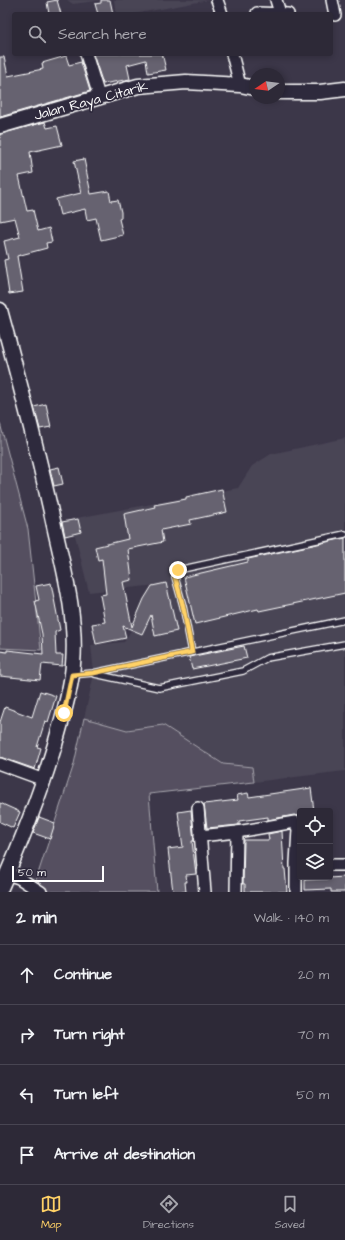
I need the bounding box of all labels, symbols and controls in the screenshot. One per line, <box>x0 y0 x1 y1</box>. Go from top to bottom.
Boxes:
search box <box>12 12 333 56</box>
icon: search <box>26 23 48 45</box>
text: Search here <box>58 24 147 45</box>
north arrow <box>249 68 285 104</box>
street label: Jalan Raya Citarik <box>32 76 151 126</box>
route end <box>169 561 187 579</box>
route start <box>55 704 73 722</box>
map controls <box>297 808 333 880</box>
button: locate <box>297 808 333 844</box>
button: layers <box>297 844 333 880</box>
scale bar <box>12 864 104 883</box>
text: 50 m <box>18 865 46 880</box>
text: 2 min <box>16 906 57 930</box>
text: Walk · 140 m <box>254 909 329 927</box>
icon: ahead <box>16 964 38 986</box>
text: Continue <box>54 964 112 985</box>
text: 20 m <box>298 966 329 984</box>
icon: right <box>16 1024 38 1046</box>
text: Turn right <box>54 1024 125 1045</box>
text: 70 m <box>297 1026 329 1044</box>
icon: left <box>16 1084 38 1106</box>
text: Turn left <box>54 1084 118 1105</box>
text: 50 m <box>296 1086 329 1104</box>
icon: arrive <box>16 1144 38 1166</box>
text: Arrive at destination <box>54 1144 195 1165</box>
tab: Map <box>40 1193 62 1232</box>
tab: Directions <box>143 1193 194 1232</box>
tab: Saved <box>275 1193 305 1232</box>

